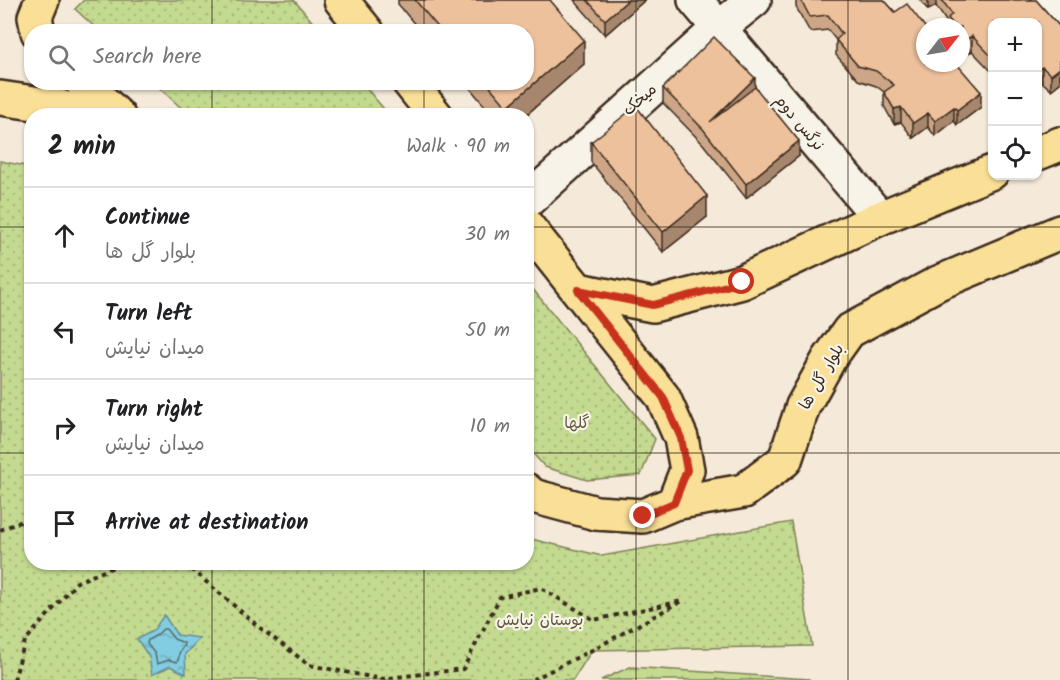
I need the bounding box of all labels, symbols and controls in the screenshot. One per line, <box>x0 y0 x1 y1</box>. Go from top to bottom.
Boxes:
north arrow <box>916 18 970 72</box>
map controls <box>988 18 1042 180</box>
button: + <box>988 18 1042 72</box>
search box <box>24 24 534 90</box>
text: Search here <box>93 40 201 75</box>
icon: search <box>45 41 78 74</box>
button: − <box>988 72 1042 126</box>
street label: میخک <box>617 78 663 122</box>
street label: نرگس دوم <box>768 89 830 157</box>
text: 2 min <box>48 126 116 168</box>
button: locate <box>988 126 1042 180</box>
text: Walk · 90 m <box>406 131 510 163</box>
text: Continue <box>105 201 190 236</box>
icon: ahead <box>48 219 81 252</box>
text: 30 m <box>465 219 510 251</box>
text: بلوار گل ها <box>105 237 196 269</box>
route start <box>728 268 754 294</box>
text: Turn left <box>105 297 192 332</box>
icon: left <box>48 315 81 348</box>
text: 50 m <box>465 315 510 347</box>
text: میدان نیایش <box>105 333 205 365</box>
street label: بلوار گل ها <box>793 339 851 415</box>
text: Turn right <box>105 393 203 428</box>
icon: right <box>48 411 81 444</box>
text: 10 m <box>470 411 510 443</box>
park label: گلها <box>564 411 590 436</box>
text: میدان نیایش <box>105 429 205 461</box>
route end <box>629 502 655 528</box>
text: Arrive at destination <box>105 506 308 541</box>
icon: arrive <box>48 507 81 540</box>
park label: بوستان نیایش <box>497 608 583 633</box>

